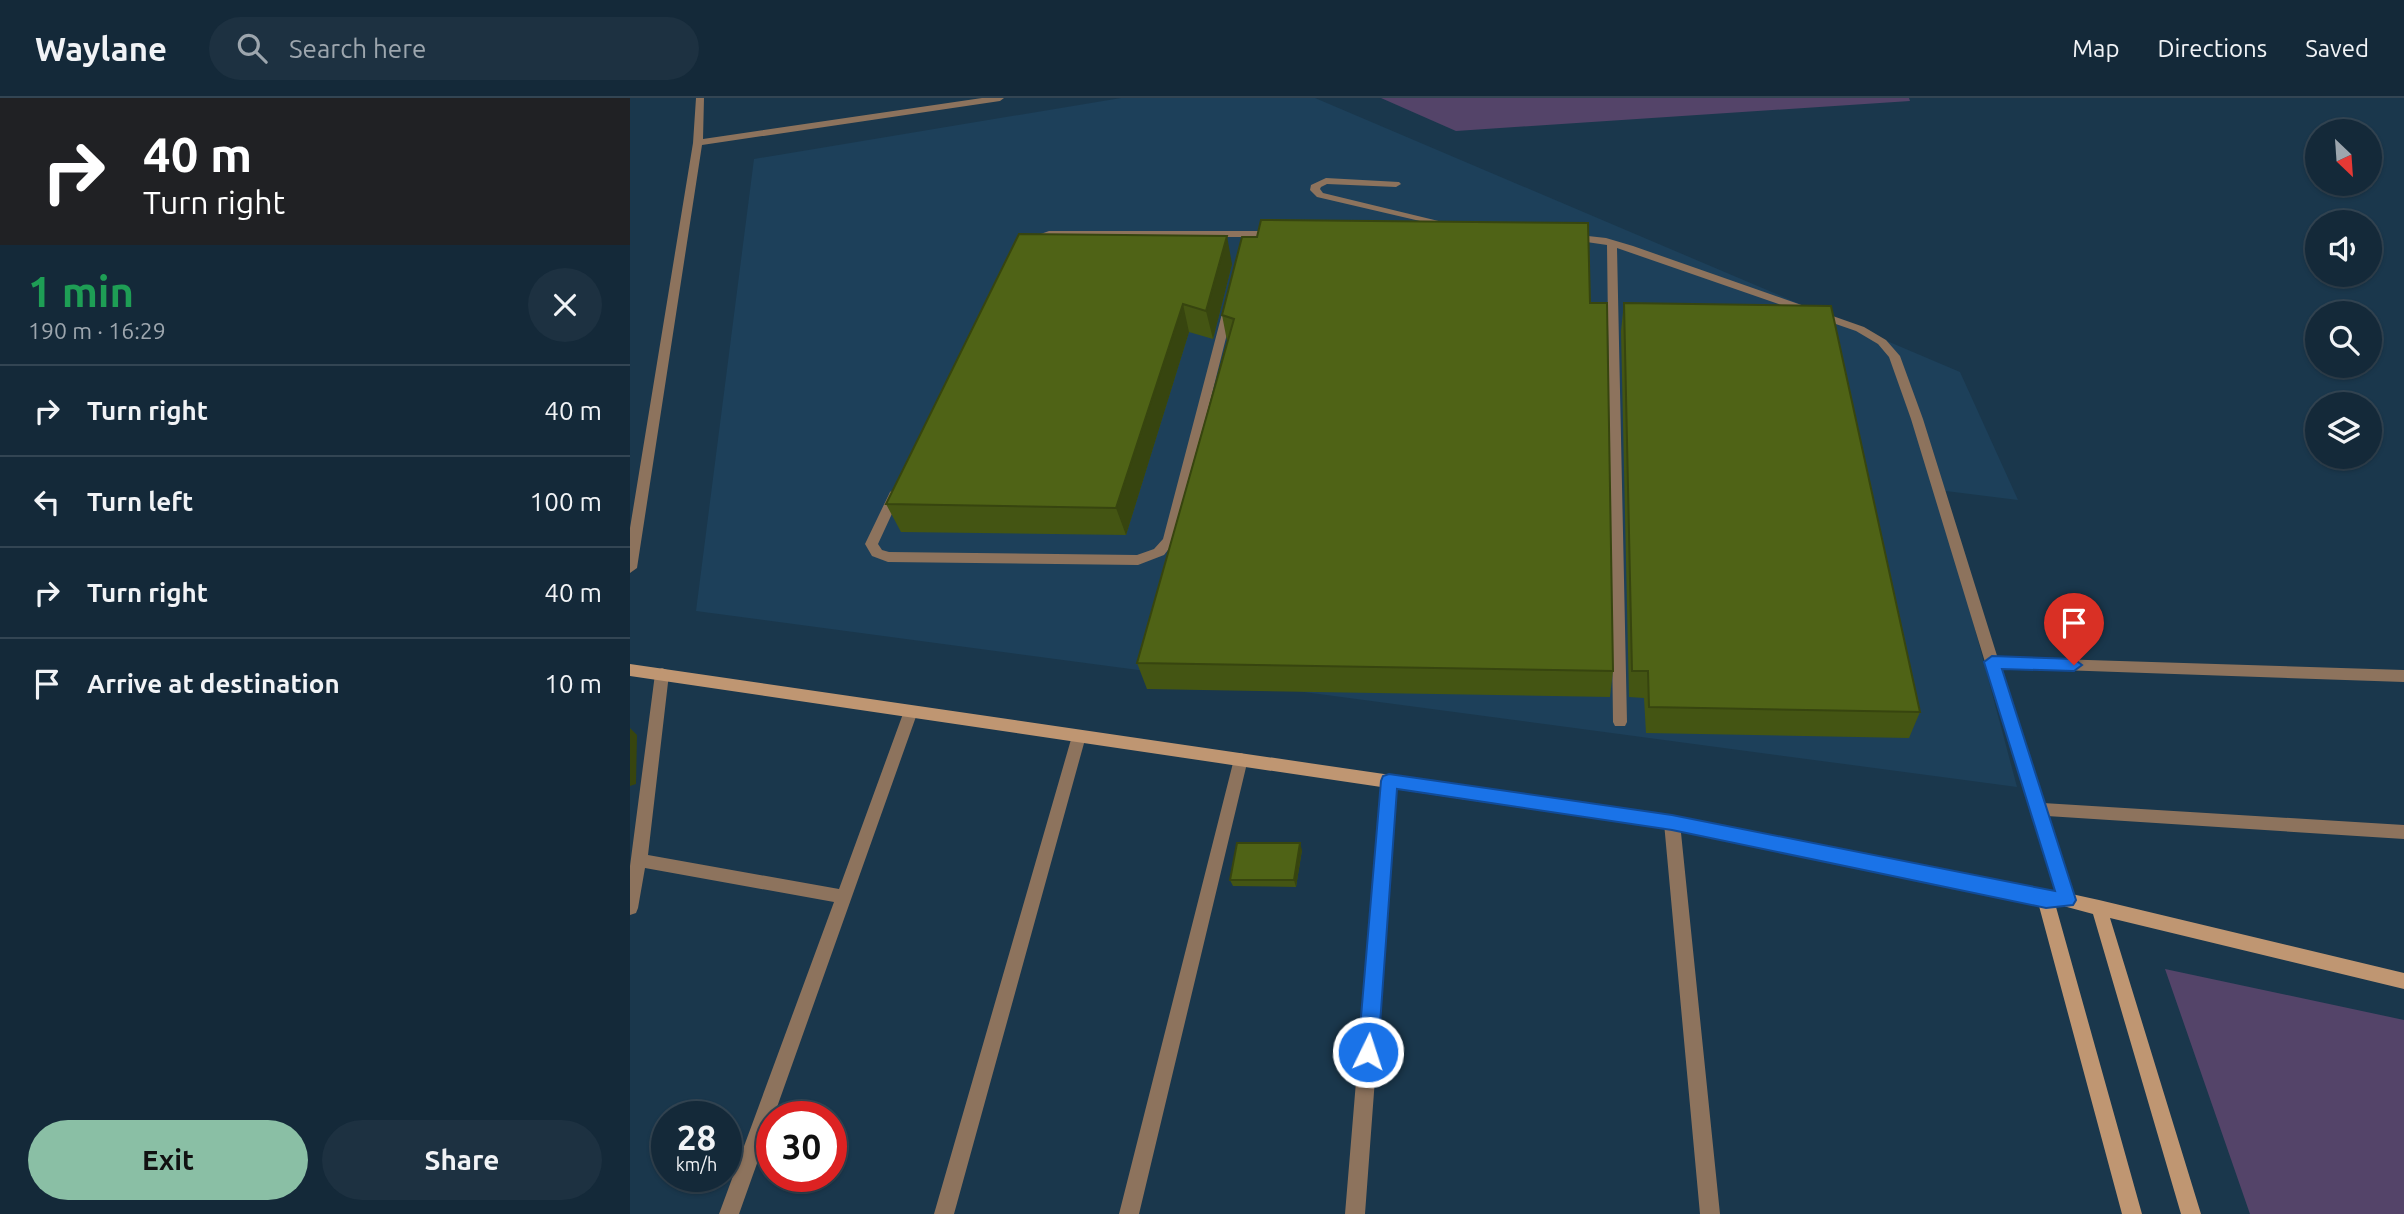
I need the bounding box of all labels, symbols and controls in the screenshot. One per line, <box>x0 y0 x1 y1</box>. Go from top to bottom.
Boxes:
search box <box>209 17 699 80</box>
icon: search <box>233 29 271 67</box>
text: Waylane <box>35 30 167 67</box>
text: Search here <box>289 34 426 63</box>
text: Map <box>2072 35 2119 62</box>
text: Directions <box>2157 35 2267 62</box>
text: Saved <box>2305 35 2369 62</box>
north arrow <box>2305 119 2382 196</box>
map controls <box>2305 119 2382 469</box>
icon: right <box>28 126 119 217</box>
text: 40 m <box>143 126 252 181</box>
text: Turn right <box>143 184 285 220</box>
button: sound <box>2305 210 2382 287</box>
text: 1 min <box>28 268 134 315</box>
button: close <box>528 268 602 342</box>
button: search <box>2305 301 2382 378</box>
text: 190 m · 16:29 <box>28 318 166 343</box>
icon: right <box>28 392 66 430</box>
button: layers <box>2305 392 2382 469</box>
text: Turn right <box>87 396 208 425</box>
text: 40 m <box>544 396 602 425</box>
icon: left <box>28 483 66 521</box>
text: Turn left <box>87 487 193 516</box>
text: 100 m <box>530 487 602 516</box>
icon: right <box>28 574 66 612</box>
text: Turn right <box>87 578 208 607</box>
text: 40 m <box>544 578 602 607</box>
pin <box>2044 593 2104 665</box>
icon: arrive <box>2055 604 2093 642</box>
icon: arrive <box>28 665 66 703</box>
text: Arrive at destination <box>87 669 340 698</box>
text: 10 m <box>544 669 602 698</box>
position arrow <box>1331 1015 1405 1089</box>
speed limit sign: 30 <box>756 1101 847 1192</box>
text: 28 <box>677 1117 716 1157</box>
button: Exit <box>28 1120 308 1200</box>
button: Share <box>322 1120 602 1200</box>
text: km/h <box>676 1154 717 1174</box>

